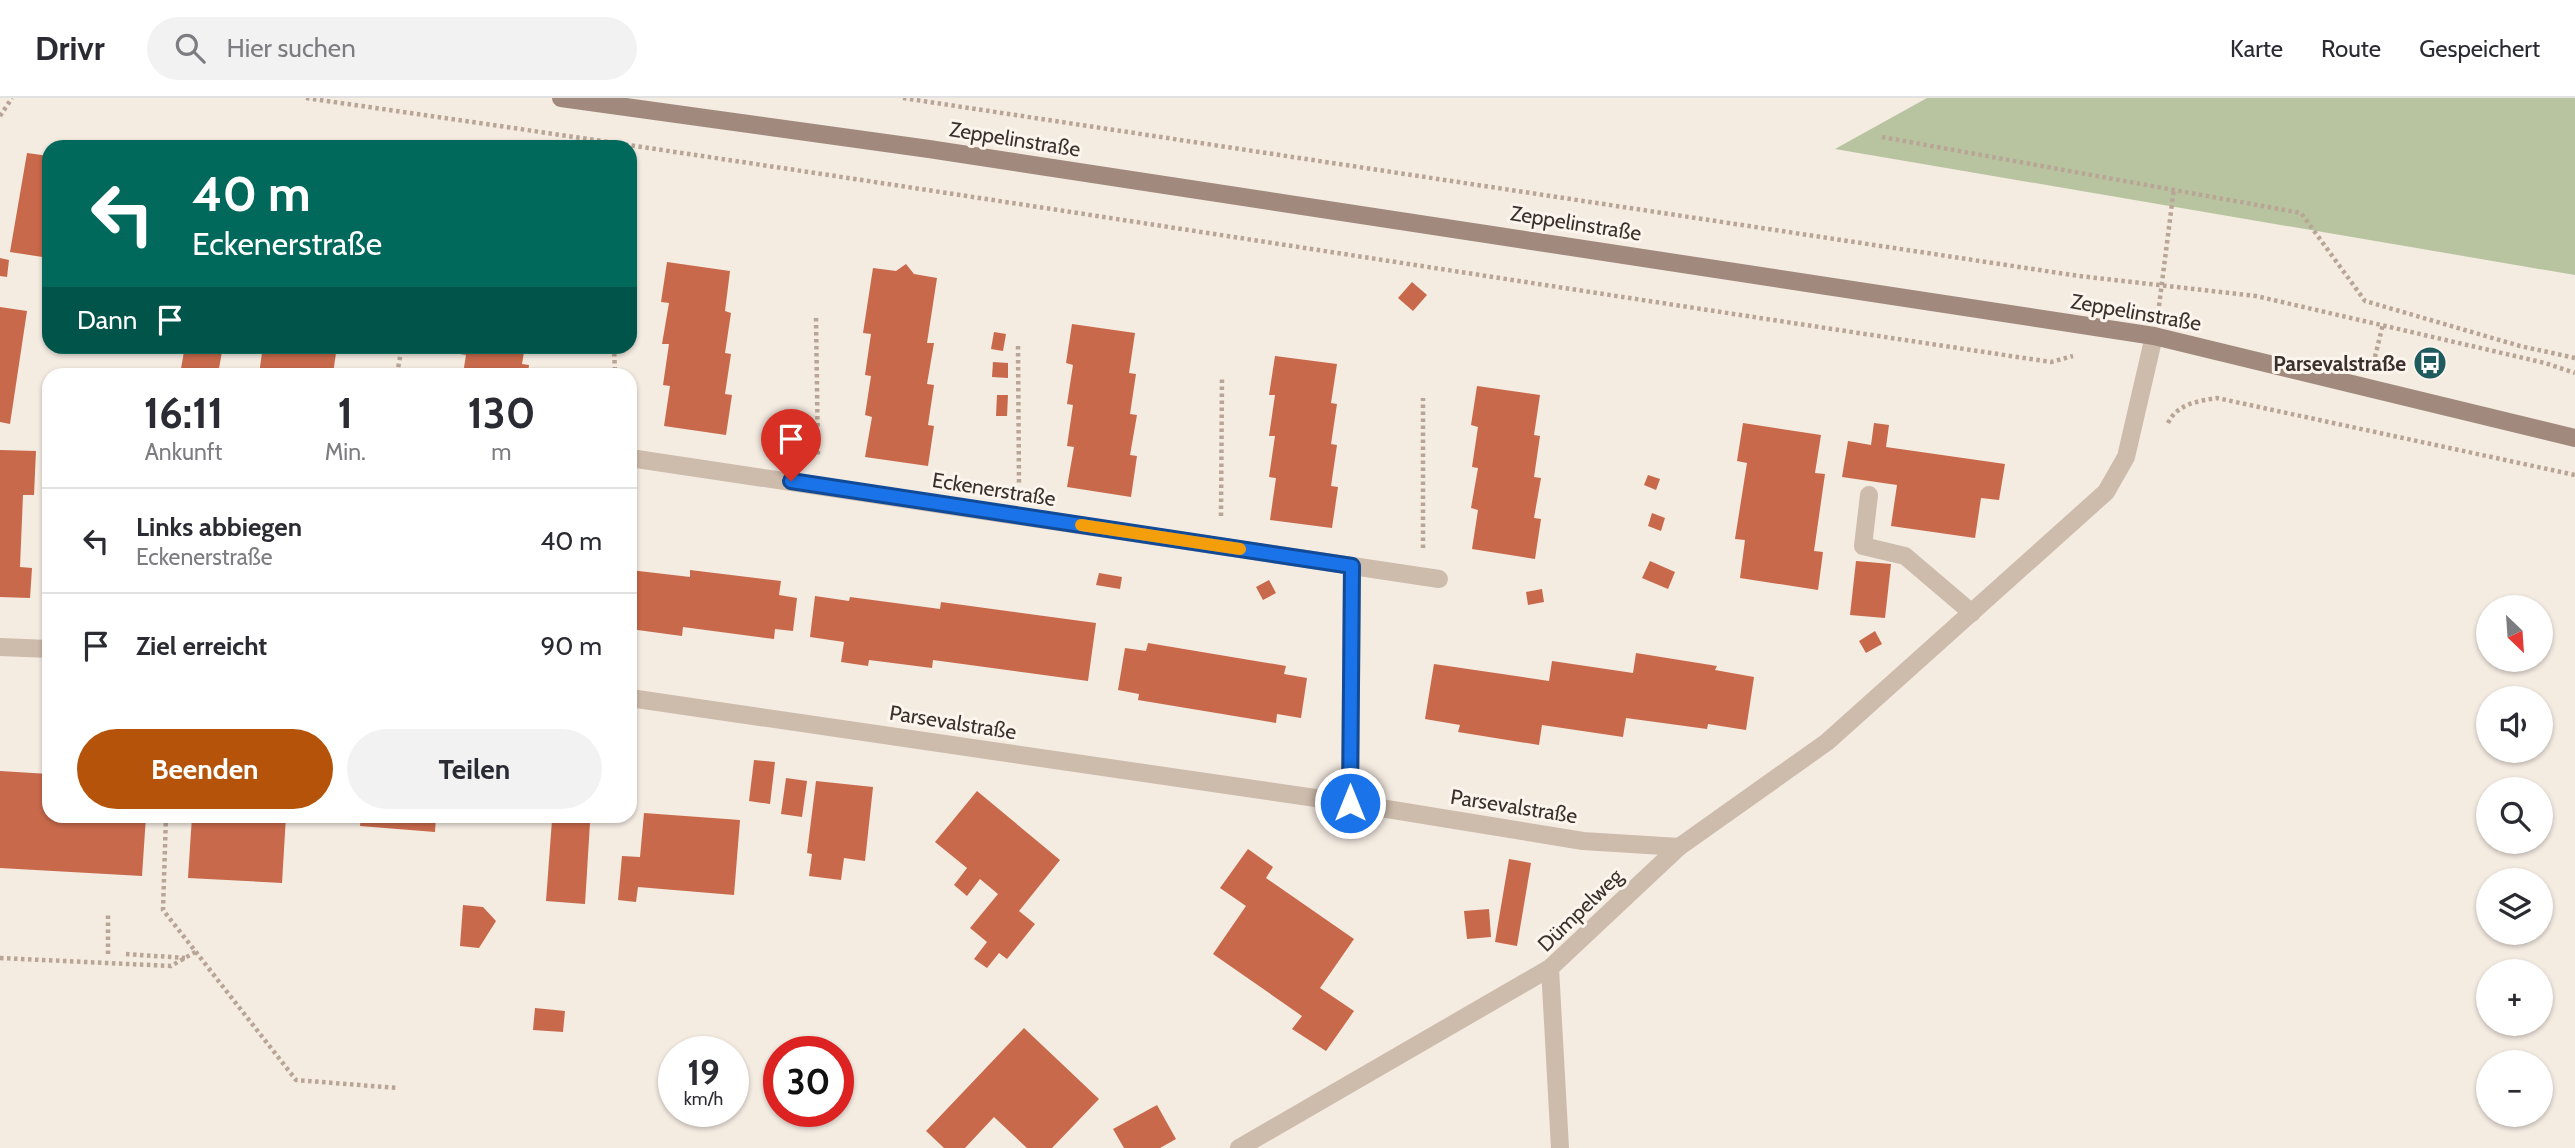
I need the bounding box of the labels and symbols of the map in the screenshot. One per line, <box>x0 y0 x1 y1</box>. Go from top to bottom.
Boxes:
street label: Zeppelinstraße <box>948 116 1082 162</box>
street label: Zeppelinstraße <box>1509 200 1643 246</box>
street label: Zeppelinstraße <box>2069 288 2203 336</box>
bus stop icon: Parsevalstraße <box>2411 344 2449 382</box>
place label: Parsevalstraße <box>2273 351 2406 376</box>
pin <box>761 409 821 481</box>
street label: Eckenerstraße <box>930 467 1058 511</box>
north arrow <box>2476 595 2553 672</box>
street label: Parsevalstraße <box>888 700 1018 744</box>
position arrow <box>1313 766 1387 840</box>
street label: Parsevalstraße <box>1449 784 1579 828</box>
street label: Dümpelweg <box>1532 863 1628 957</box>
speed limit sign: 30 <box>763 1036 854 1127</box>

